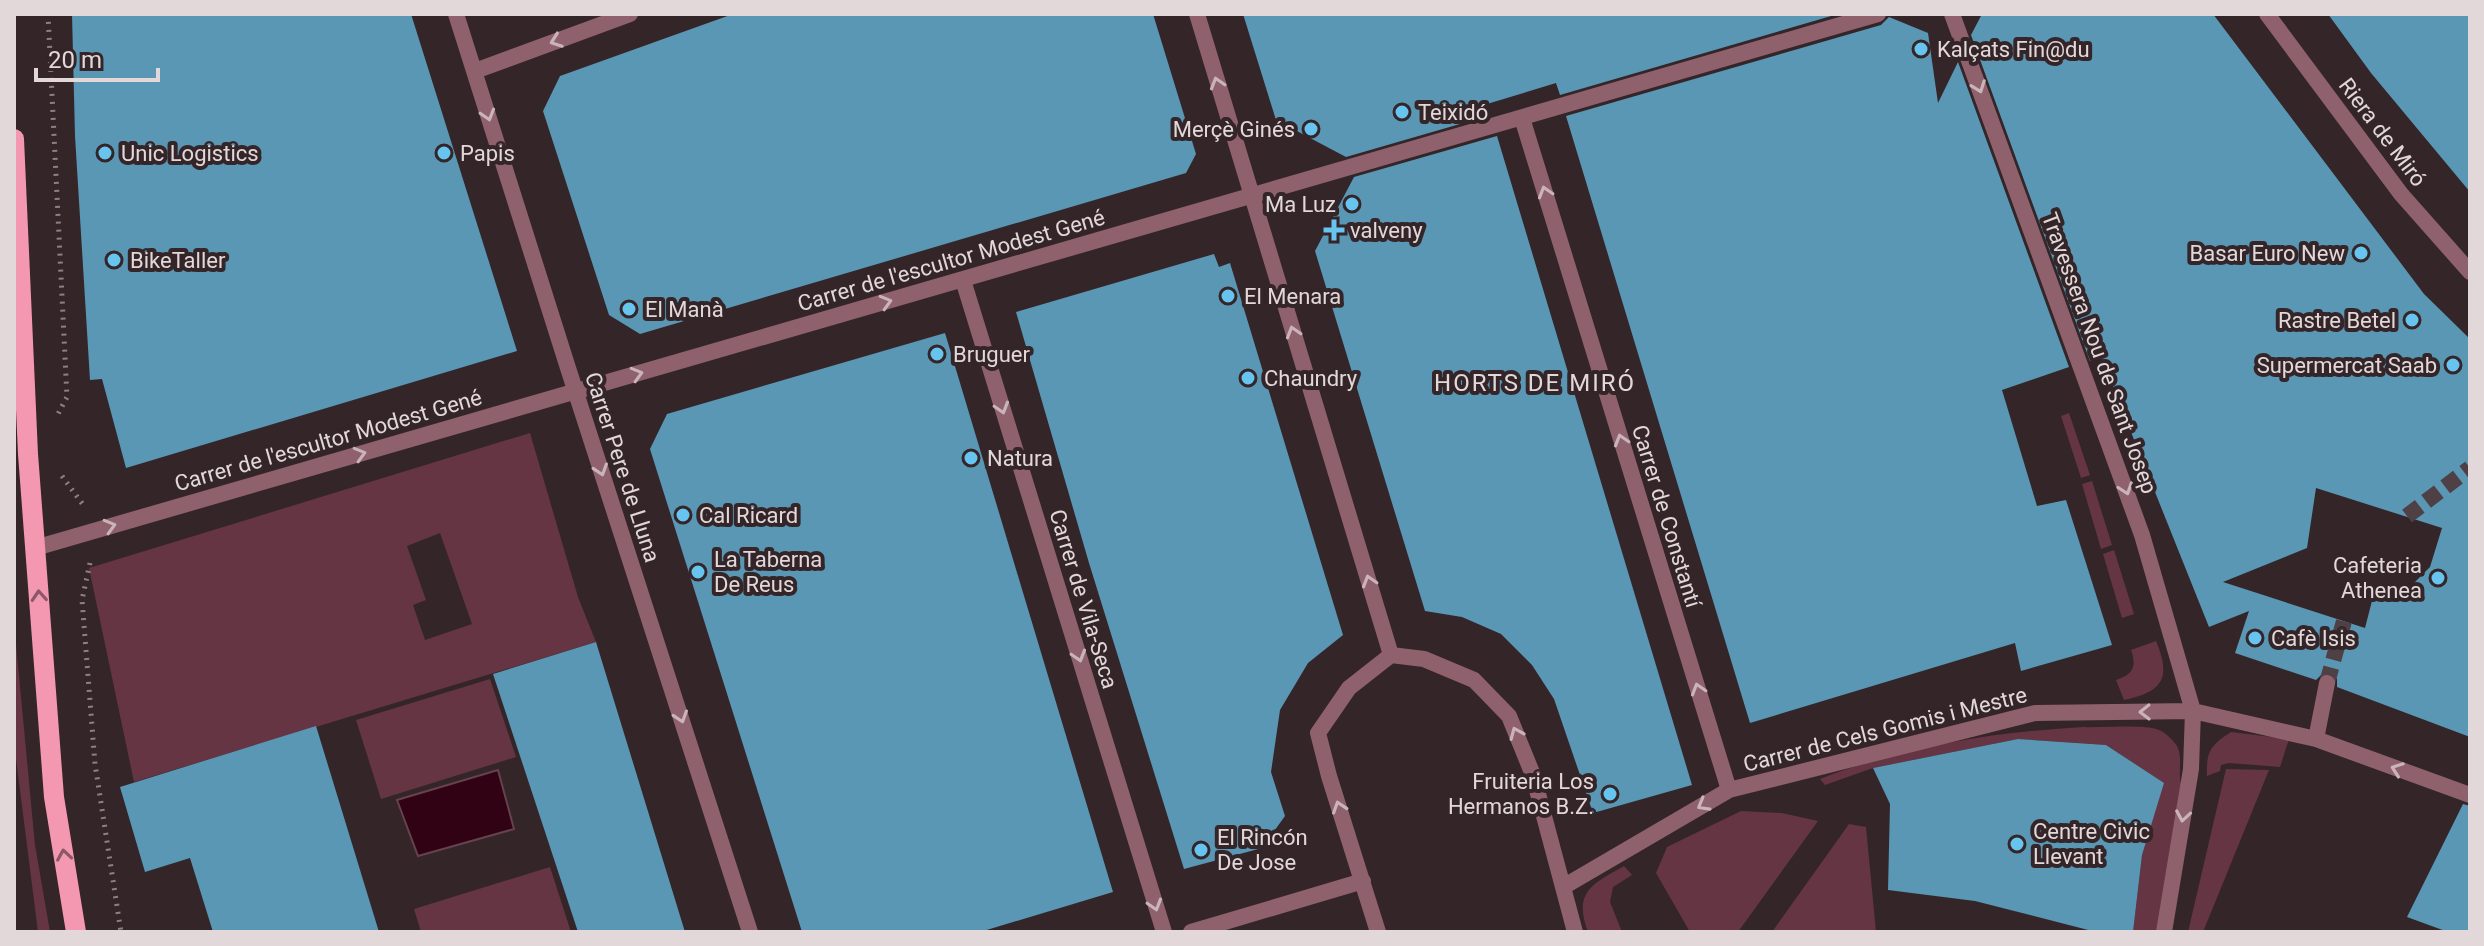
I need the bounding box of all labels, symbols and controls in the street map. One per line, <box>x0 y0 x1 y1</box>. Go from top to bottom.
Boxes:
one-way arrow <box>550 31 564 48</box>
scale bar <box>36 32 158 82</box>
place label: Kalçats Fin@du <box>1937 37 2090 62</box>
marker: Kalçats Fin@du <box>1912 40 1930 58</box>
text: 20 m <box>48 46 102 74</box>
street label: Riera de Miró <box>2334 73 2431 191</box>
one-way arrow <box>1210 77 1226 91</box>
one-way arrow <box>1969 79 1986 93</box>
place label: Teixidó <box>1418 100 1488 125</box>
marker: Teixidó <box>1393 103 1411 121</box>
one-way arrow <box>479 107 495 121</box>
place label: Merçè Ginés <box>1173 117 1295 142</box>
marker: Merçè Ginés <box>1302 120 1320 138</box>
place label: Unic Logistics <box>121 141 259 166</box>
place label: Papis <box>460 141 515 166</box>
marker: Unic Logistics <box>96 144 114 162</box>
marker: Papis <box>435 144 453 162</box>
one-way arrow <box>1538 185 1554 199</box>
place label: Ma Luz <box>1265 192 1336 217</box>
marker: Ma Luz <box>1343 195 1361 213</box>
street label: Carrer de l'escultor Modest Gené <box>795 205 1108 316</box>
street label: Travessera Nou de Sant Josep <box>2037 209 2162 497</box>
place label: valveny <box>1350 218 1423 243</box>
marker: valveny <box>1325 221 1343 239</box>
place label: Basar Euro New <box>2190 241 2345 266</box>
marker: Basar Euro New <box>2352 244 2370 262</box>
place label: BikeTaller <box>130 248 226 273</box>
marker: BikeTaller <box>105 251 123 269</box>
place label: El Menara <box>1244 284 1341 309</box>
marker: El Menara <box>1219 287 1237 305</box>
one-way arrow <box>879 295 893 311</box>
place label: El Manà <box>645 297 724 322</box>
marker: El Manà <box>620 300 638 318</box>
place label: Rastre Betel <box>2278 308 2396 333</box>
marker: Rastre Betel <box>2403 311 2421 329</box>
one-way arrow <box>1286 326 1302 339</box>
place label: Bruguer <box>953 342 1030 367</box>
marker: Bruguer <box>928 345 946 363</box>
place label: Supermercat Saab <box>2257 353 2437 378</box>
marker: Supermercat Saab <box>2444 356 2462 374</box>
place label: Chaundry <box>1264 366 1358 391</box>
one-way arrow <box>629 367 643 383</box>
street label: Carrer Pere de Lluna <box>580 369 665 565</box>
marker: Chaundry <box>1239 369 1257 387</box>
district label: HORTS DE MIRÓ <box>1434 369 1636 397</box>
street label: Carrer de l'escultor Modest Gené <box>172 385 485 496</box>
one-way arrow <box>993 400 1009 414</box>
street label: Carrer de Constantí <box>1627 422 1707 612</box>
one-way arrow <box>1614 434 1630 448</box>
place label: Natura <box>987 446 1053 471</box>
one-way arrow <box>353 447 366 463</box>
marker: Natura <box>962 449 980 467</box>
one-way arrow <box>591 462 607 476</box>
one-way arrow <box>2116 481 2132 495</box>
place label: Cal Ricard <box>699 503 798 528</box>
marker: Cal Ricard <box>674 506 692 524</box>
street label: Carrer de Vila-Seca <box>1044 507 1123 692</box>
one-way arrow <box>103 519 117 535</box>
place label: La Taberna De Reus <box>714 547 822 597</box>
place label: Cafeteria Athenea <box>2333 553 2422 603</box>
marker: La Taberna De Reus <box>689 563 707 581</box>
marker: Cafeteria Athenea <box>2429 569 2447 587</box>
one-way arrow <box>1362 574 1378 588</box>
one-way arrow <box>31 589 48 602</box>
place label: Cafè Isis <box>2271 626 2356 651</box>
marker: Cafè Isis <box>2246 629 2264 647</box>
one-way arrow <box>1069 649 1085 663</box>
street label: Carrer de Cels Gomis i Mestre <box>1741 682 2030 777</box>
one-way arrow <box>1691 683 1707 697</box>
one-way arrow <box>2138 703 2151 720</box>
one-way arrow <box>671 709 687 723</box>
one-way arrow <box>1509 727 1525 741</box>
one-way arrow <box>2391 762 2405 778</box>
place label: Fruiteria Los Hermanos B.Z. <box>1448 769 1594 819</box>
marker: Fruiteria Los Hermanos B.Z. <box>1601 785 1619 803</box>
one-way arrow <box>1697 795 1712 811</box>
one-way arrow <box>1332 801 1348 815</box>
one-way arrow <box>2175 810 2192 823</box>
place label: Centre Civic Llevant <box>2033 819 2150 869</box>
place label: El Rincón De Jose <box>1217 825 1308 875</box>
marker: Centre Civic Llevant <box>2008 835 2026 853</box>
marker: El Rincón De Jose <box>1192 841 1210 859</box>
one-way arrow <box>56 848 73 862</box>
one-way arrow <box>1146 897 1162 911</box>

